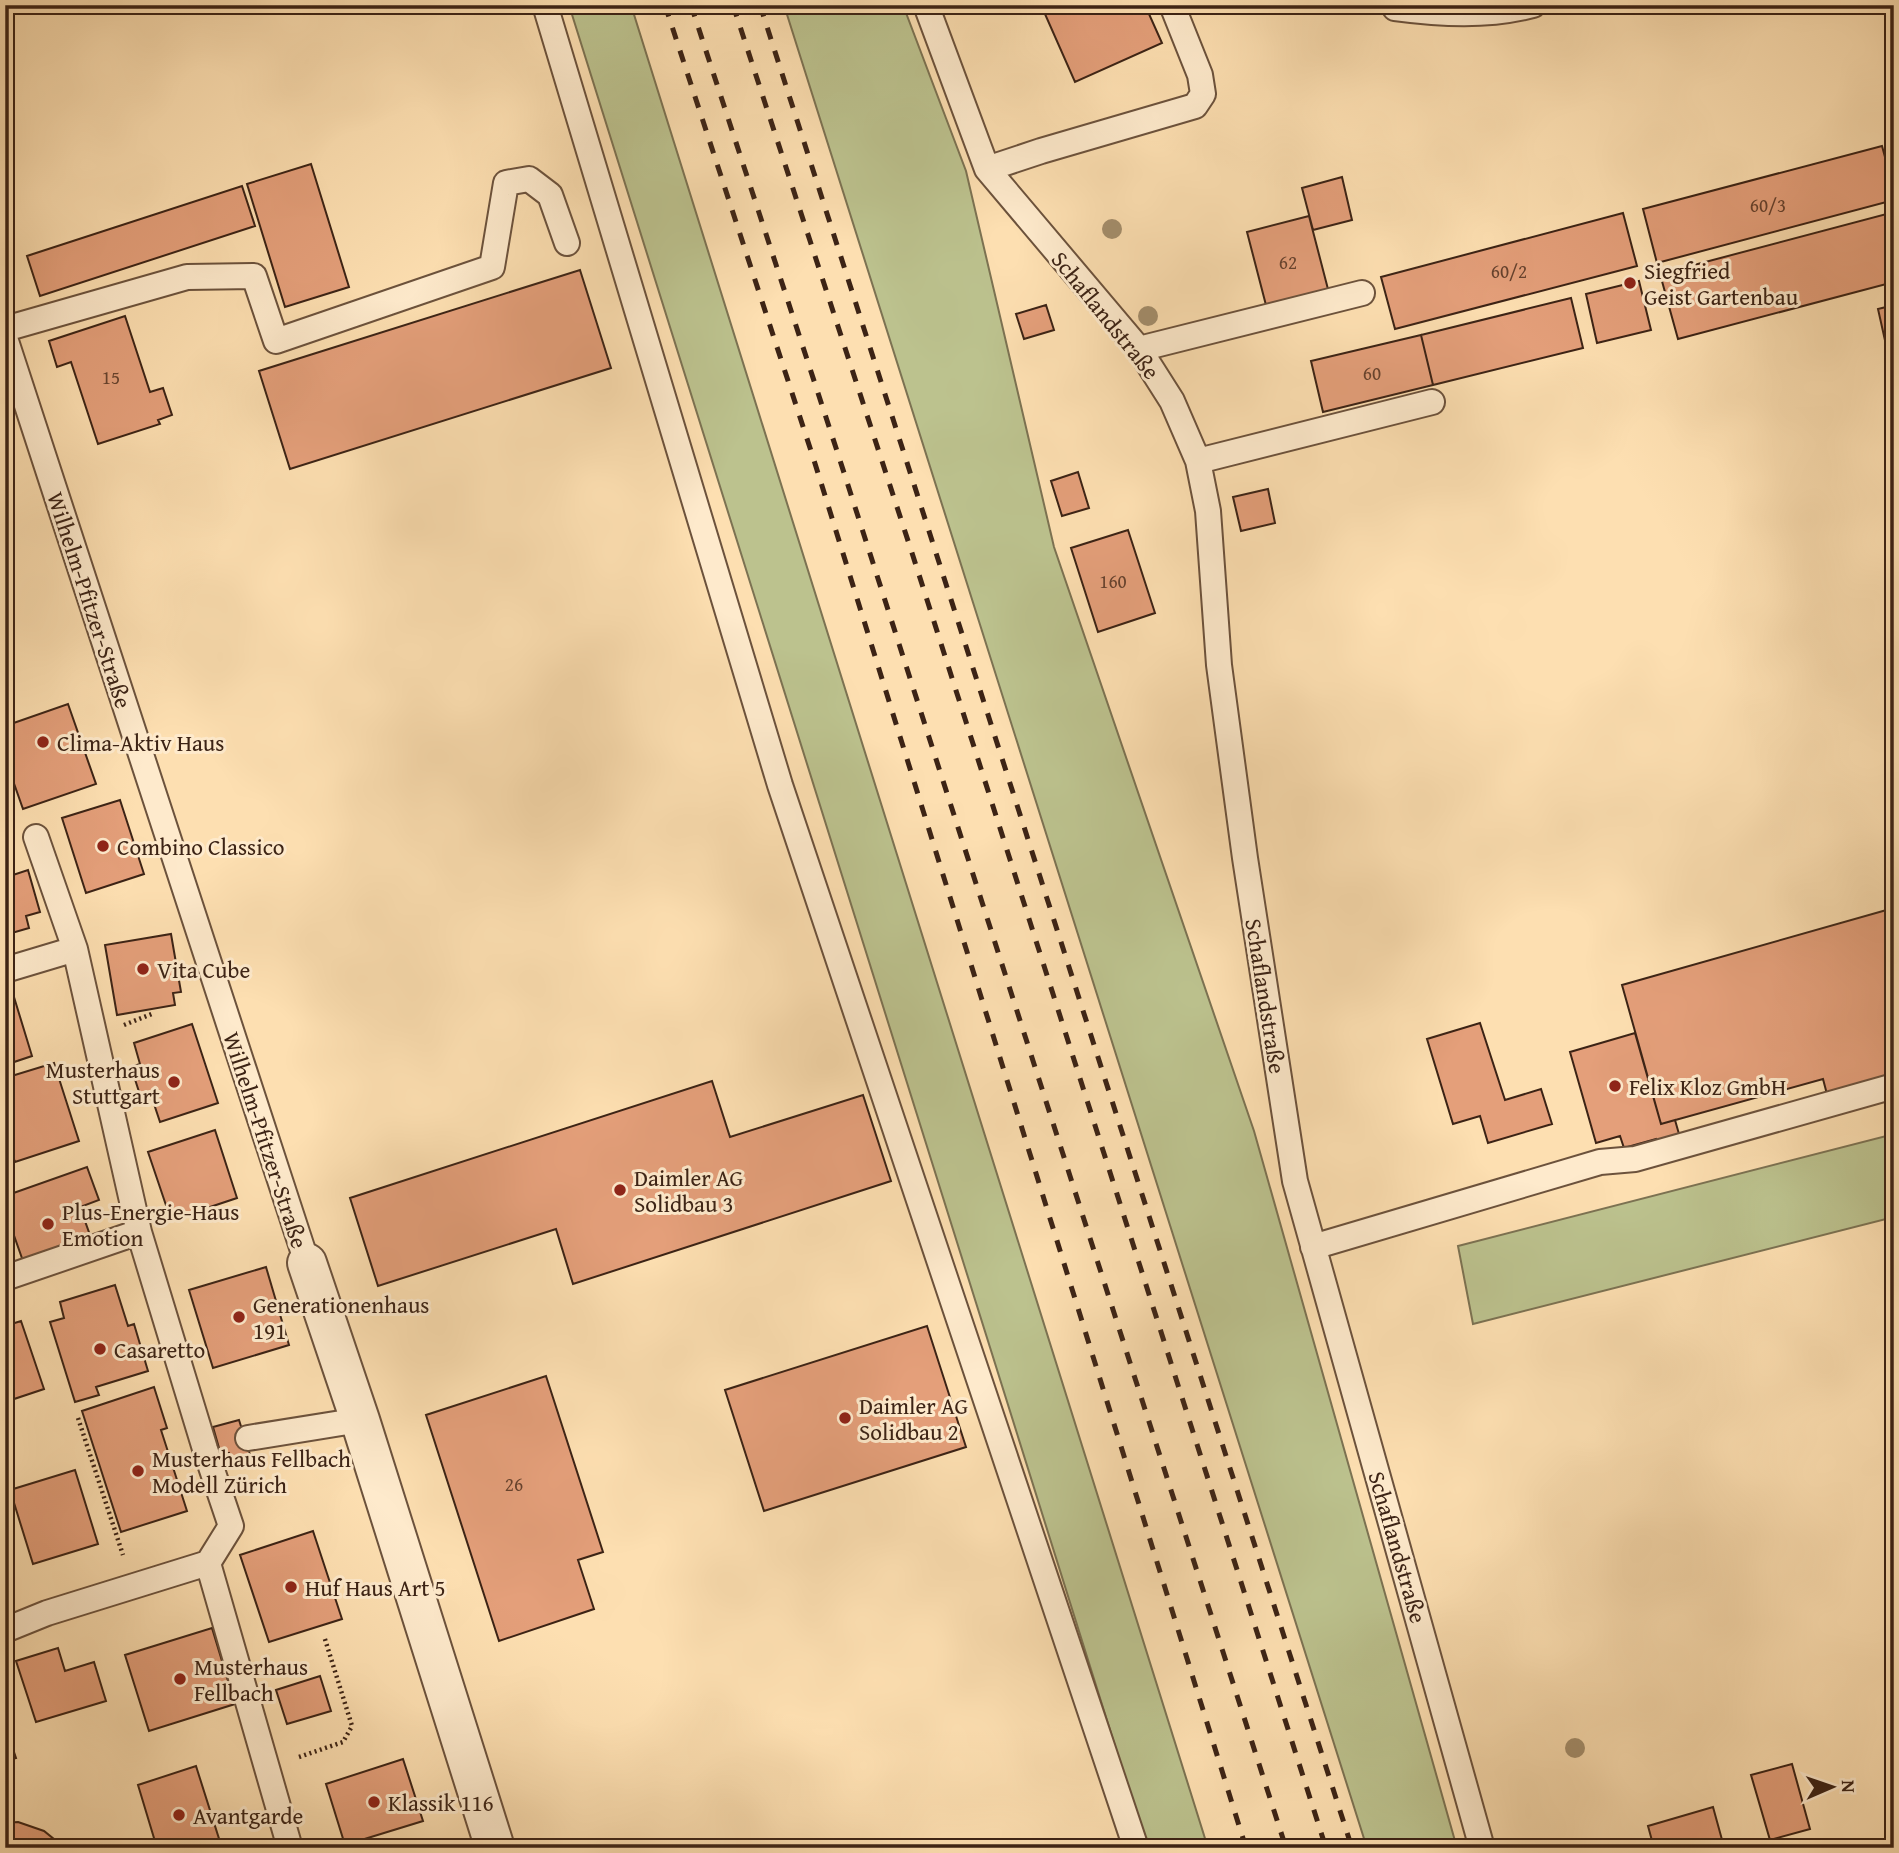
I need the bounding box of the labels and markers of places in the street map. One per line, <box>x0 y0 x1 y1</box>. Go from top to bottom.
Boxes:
place label: Siegfried Geist Gartenbau <box>1644 254 1799 313</box>
marker: Siegfried Geist Gartenbau <box>1622 275 1638 291</box>
place label: Clima-Aktiv Haus <box>57 726 224 759</box>
marker: Clima-Aktiv Haus <box>35 734 51 750</box>
place label: Combino Classico <box>117 830 285 863</box>
marker: Combino Classico <box>95 838 111 854</box>
place label: Vita Cube <box>157 953 250 986</box>
marker: Vita Cube <box>135 961 151 977</box>
place label: Musterhaus Stuttgart <box>46 1053 160 1112</box>
place label: Felix Kloz GmbH <box>1629 1070 1786 1103</box>
marker: Musterhaus Stuttgart <box>166 1074 182 1090</box>
marker: Felix Kloz GmbH <box>1607 1078 1623 1094</box>
place label: Daimler AG Solidbau 3 <box>634 1161 743 1220</box>
marker: Daimler AG Solidbau 3 <box>612 1182 628 1198</box>
place label: Plus-Energie-Haus Emotion <box>62 1195 239 1254</box>
marker: Plus-Energie-Haus Emotion <box>40 1216 56 1232</box>
place label: Generationenhaus 191 <box>253 1288 429 1347</box>
marker: Generationenhaus 191 <box>231 1309 247 1325</box>
place label: Casaretto <box>114 1333 205 1366</box>
marker: Casaretto <box>92 1341 108 1357</box>
place label: Daimler AG Solidbau 2 <box>859 1389 968 1448</box>
marker: Daimler AG Solidbau 2 <box>837 1410 853 1426</box>
place label: Musterhaus Fellbach Modell Zürich <box>152 1442 351 1501</box>
marker: Musterhaus Fellbach Modell Zürich <box>130 1463 146 1479</box>
place label: Huf Haus Art 5 <box>305 1571 446 1604</box>
marker: Huf Haus Art 5 <box>283 1579 299 1595</box>
place label: Musterhaus Fellbach <box>194 1650 308 1709</box>
marker: Musterhaus Fellbach <box>172 1671 188 1687</box>
place label: Klassik 116 <box>388 1786 494 1819</box>
marker: Klassik 116 <box>366 1794 382 1810</box>
place label: Avantgarde <box>193 1799 303 1832</box>
marker: Avantgarde <box>171 1807 187 1823</box>

